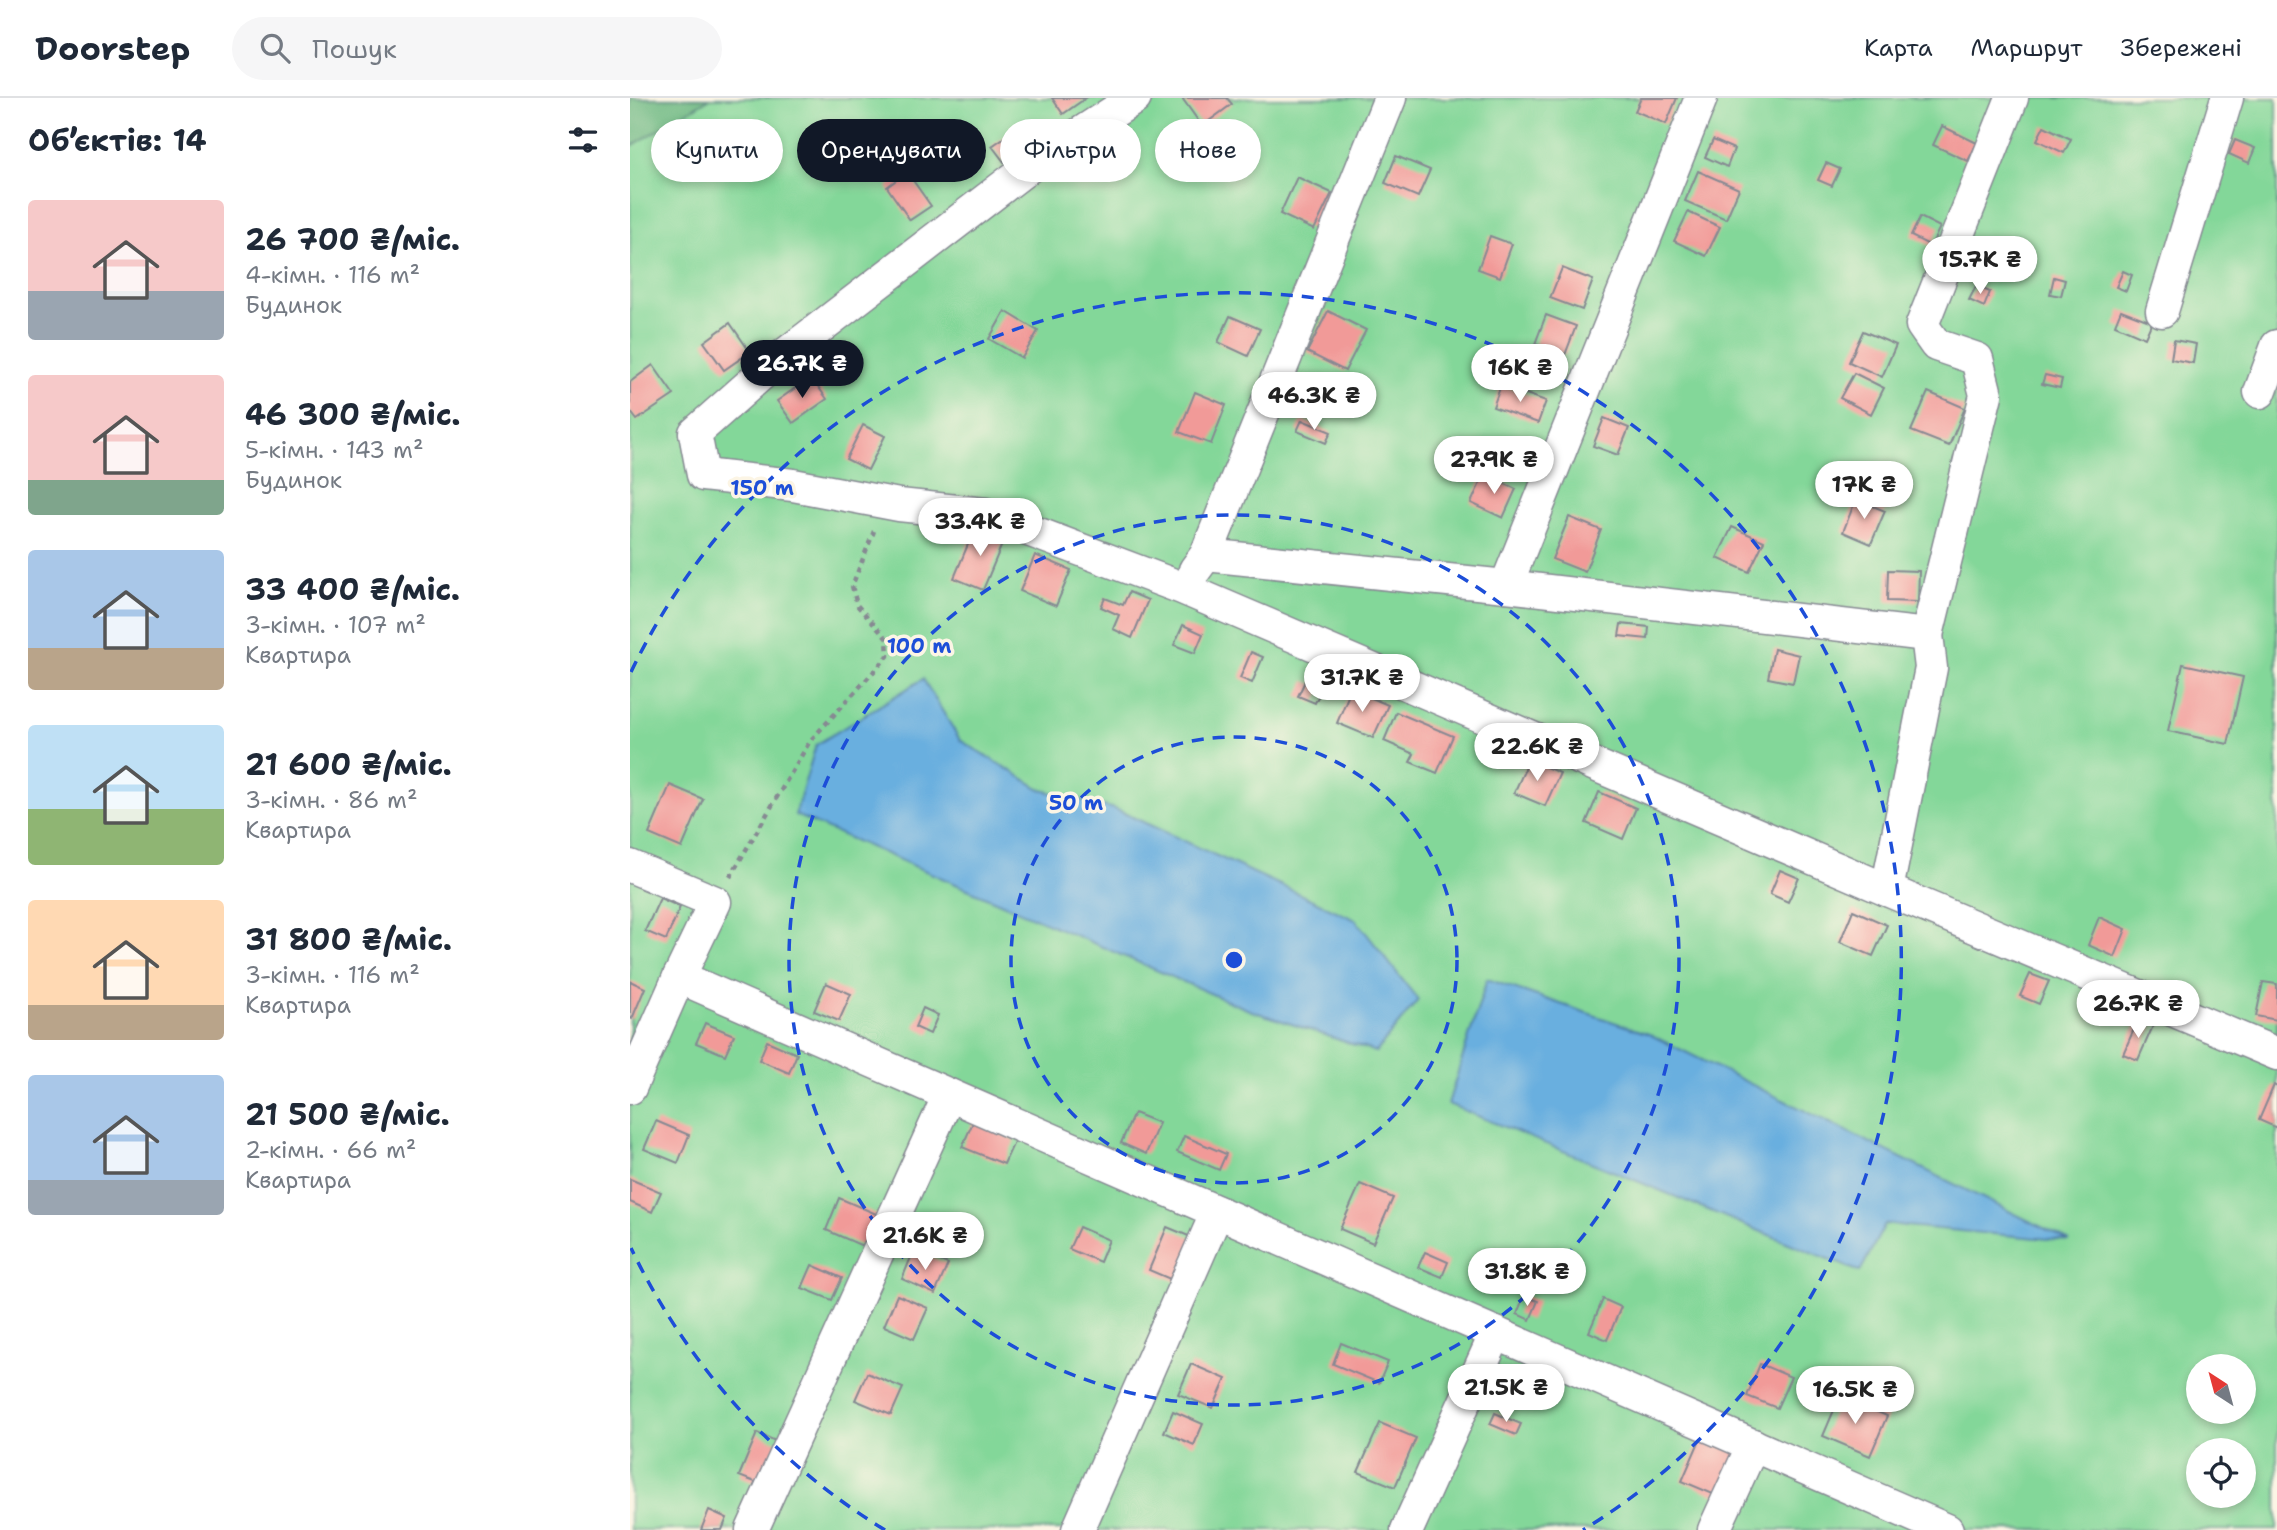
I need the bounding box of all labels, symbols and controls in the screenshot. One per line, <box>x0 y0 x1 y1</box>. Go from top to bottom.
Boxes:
search box <box>232 17 722 80</box>
text: Doorstep <box>35 26 190 71</box>
icon: search <box>256 29 294 67</box>
text: Пошук <box>312 31 397 66</box>
text: Карта <box>1864 32 1933 64</box>
text: Маршрут <box>1971 32 2083 64</box>
text: Збережені <box>2121 32 2242 64</box>
chip: Купити <box>651 119 783 182</box>
chip: Орендувати <box>797 119 986 182</box>
chip: Фільтри <box>1000 119 1141 182</box>
chip: Нове <box>1155 119 1261 182</box>
text: Об’єктів: 14 <box>28 120 207 161</box>
icon: filters <box>564 121 602 159</box>
text: 26 700 ₴/міс. <box>245 219 460 260</box>
icon: home <box>84 228 168 312</box>
pin: 15.7K ₴ <box>1915 236 2045 296</box>
text: 15.7K ₴ <box>1938 244 2022 274</box>
text: 4-кімн. · 116 m² <box>245 260 420 290</box>
text: Будинок <box>245 290 342 320</box>
pin: 26.7K ₴ <box>737 341 867 400</box>
pin: 16K ₴ <box>1471 344 1569 404</box>
text: 26.7K ₴ <box>757 348 847 378</box>
text: 16K ₴ <box>1487 352 1553 382</box>
pin: 46.3K ₴ <box>1249 372 1379 432</box>
text: 46.3K ₴ <box>1267 380 1361 410</box>
text: 46 300 ₴/міс. <box>245 394 461 435</box>
icon: home <box>84 403 168 487</box>
text: 5-кімн. · 143 m² <box>245 435 423 465</box>
pin: 27.9K ₴ <box>1429 436 1559 496</box>
text: 27.9K ₴ <box>1450 444 1538 474</box>
pin: 17K ₴ <box>1815 462 1913 521</box>
text: Будинок <box>245 465 342 495</box>
text: 17K ₴ <box>1831 469 1897 499</box>
text: 150 m <box>730 474 794 502</box>
pin: 33.4K ₴ <box>915 498 1045 558</box>
text: 33.4K ₴ <box>934 506 1026 536</box>
text: 33 400 ₴/міс. <box>245 569 460 610</box>
icon: home <box>84 578 168 662</box>
text: 3-кімн. · 107 m² <box>245 610 426 640</box>
text: 100 m <box>887 632 951 660</box>
text: Квартира <box>245 640 351 670</box>
pin: 31.7K ₴ <box>1297 654 1427 714</box>
text: 31.7K ₴ <box>1320 662 1404 692</box>
pin: 22.6K ₴ <box>1472 724 1602 783</box>
text: 22.6K ₴ <box>1490 731 1584 761</box>
text: 21 600 ₴/міс. <box>245 744 452 785</box>
icon: home <box>84 753 168 837</box>
text: 3-кімн. · 86 m² <box>245 785 418 815</box>
text: 50 m <box>1049 789 1103 817</box>
text: Квартира <box>245 815 351 845</box>
text: 31 800 ₴/міс. <box>245 919 452 960</box>
icon: home <box>84 928 168 1012</box>
centre of rings <box>1222 948 1246 972</box>
text: 3-кімн. · 116 m² <box>245 960 420 990</box>
pin: 26.7K ₴ <box>2073 981 2203 1040</box>
text: 26.7K ₴ <box>2093 988 2183 1018</box>
text: Квартира <box>245 990 351 1020</box>
text: 21 500 ₴/міс. <box>245 1094 450 1135</box>
icon: home <box>84 1103 168 1187</box>
text: 2-кімн. · 66 m² <box>245 1135 416 1165</box>
text: Квартира <box>245 1165 351 1195</box>
pin: 21.6K ₴ <box>860 1212 990 1272</box>
text: 21.6K ₴ <box>882 1220 968 1250</box>
pin: 31.8K ₴ <box>1462 1248 1592 1308</box>
text: 31.8K ₴ <box>1484 1256 1570 1286</box>
north arrow <box>2186 1354 2256 1424</box>
map controls <box>2186 1354 2256 1508</box>
pin: 21.5K ₴ <box>1441 1364 1571 1424</box>
pin: 16.5K ₴ <box>1790 1366 1920 1426</box>
text: 21.5K ₴ <box>1464 1372 1548 1402</box>
text: 16.5K ₴ <box>1812 1374 1898 1404</box>
button: locate <box>2186 1438 2256 1508</box>

